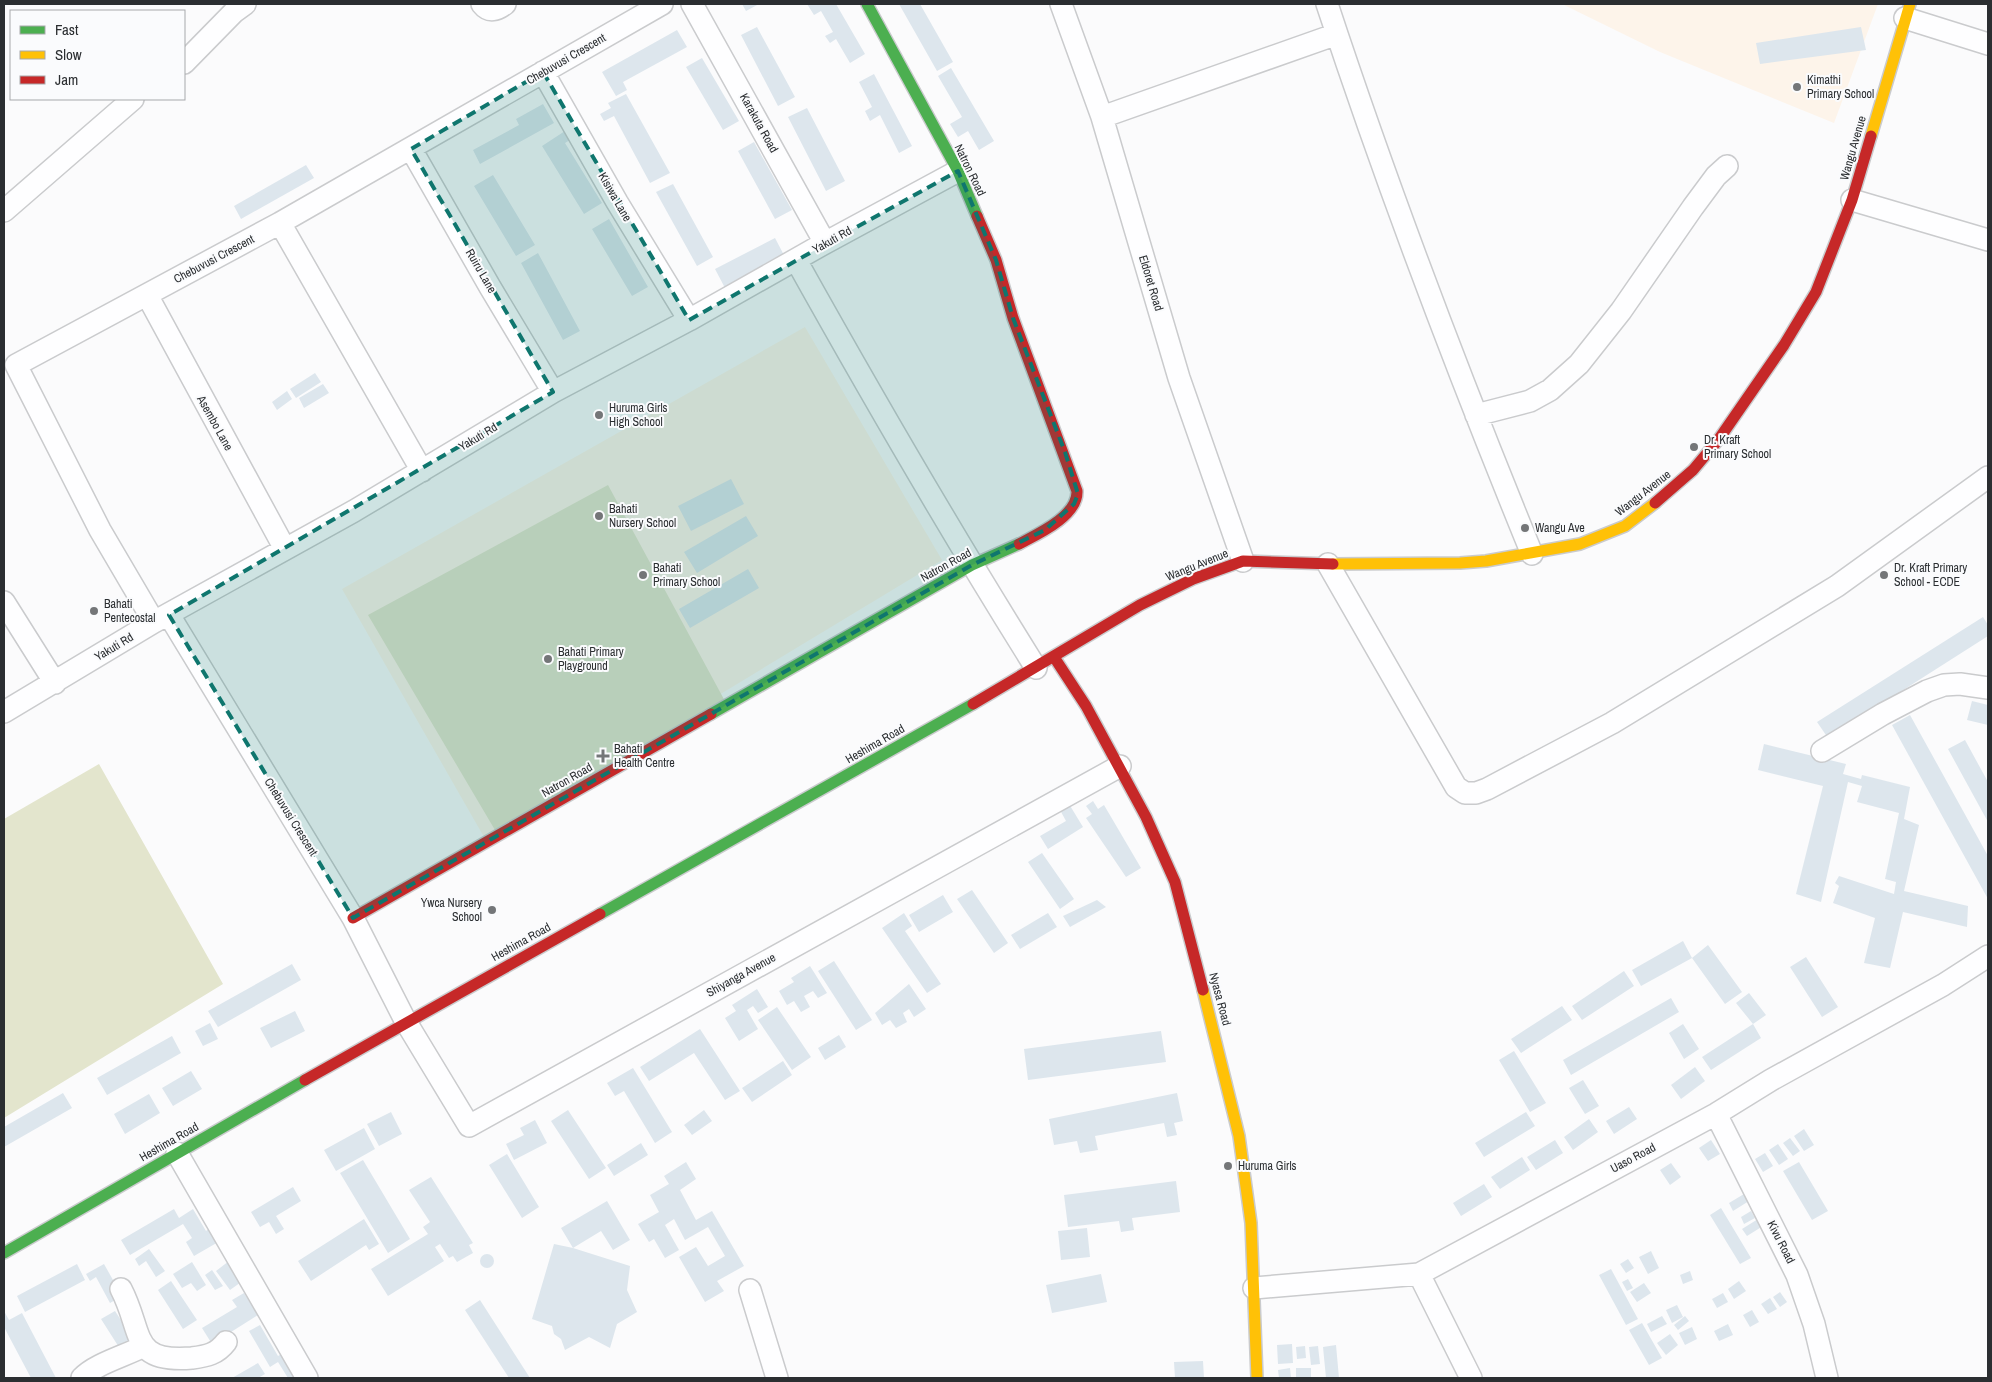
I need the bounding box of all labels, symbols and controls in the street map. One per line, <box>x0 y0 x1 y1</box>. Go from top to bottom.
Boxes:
legend <box>10 10 185 100</box>
text: Fast <box>55 19 79 40</box>
street label: Chebuvusi Crescent <box>523 30 609 88</box>
text: Slow <box>55 44 82 65</box>
text: Jam <box>55 69 78 90</box>
place label: Kimathi Primary School <box>1807 72 1874 102</box>
marker: Kimathi Primary School <box>1791 81 1803 93</box>
street label: Karakuta Road <box>736 90 782 156</box>
street label: Wangu Avenue <box>1836 114 1870 182</box>
street label: Natron Road <box>951 141 989 199</box>
street label: Kisiwa Lane <box>595 170 635 224</box>
street label: Yakuti Rd <box>810 223 854 257</box>
street label: Chebuvusi Crescent <box>171 231 257 287</box>
street label: Ruiru Lane <box>462 246 500 296</box>
street label: Eldoret Road <box>1135 253 1167 313</box>
street label: Asembo Lane <box>193 392 237 453</box>
place label: Huruma Girls High School <box>609 400 668 430</box>
marker: Huruma Girls High School <box>593 409 605 421</box>
street label: Yakuti Rd <box>456 419 500 455</box>
place label: Dr. Kraft Primary School <box>1704 432 1771 462</box>
marker: Dr. Kraft Primary School <box>1688 441 1700 453</box>
street label: Wangu Avenue <box>1612 466 1674 520</box>
place label: Bahati Nursery School <box>609 501 676 531</box>
marker: Bahati Nursery School <box>593 510 605 522</box>
place label: Wangu Ave <box>1535 520 1585 536</box>
marker: Wangu Ave <box>1519 522 1531 534</box>
street label: Natron Road <box>918 544 974 586</box>
street label: Wangu Avenue <box>1163 545 1231 585</box>
place label: Bahati Primary School <box>653 560 720 590</box>
place label: Dr. Kraft Primary School - ECDE <box>1894 560 1967 590</box>
marker: Bahati Primary School <box>637 569 649 581</box>
marker: Dr. Kraft Primary School - ECDE <box>1878 569 1890 581</box>
place label: Bahati Pentecostal <box>104 596 155 626</box>
marker: Bahati Pentecostal <box>88 605 100 617</box>
street label: Yakuti Rd <box>92 629 136 665</box>
place label: Bahati Primary Playground <box>558 644 624 674</box>
marker: Bahati Primary Playground <box>542 653 554 665</box>
street label: Heshima Road <box>843 721 907 767</box>
place label: Bahati Health Centre <box>614 741 675 771</box>
marker: Bahati Health Centre <box>596 749 610 763</box>
street label: Natron Road <box>539 759 595 801</box>
street label: Chebuvusi Crescent <box>261 775 322 859</box>
place label: Ywca Nursery School <box>421 895 482 925</box>
marker: Ywca Nursery School <box>486 904 498 916</box>
street label: Heshima Road <box>488 919 554 965</box>
street label: Shiyanga Avenue <box>703 949 779 1001</box>
street label: Nyasa Road <box>1205 971 1235 1027</box>
street label: Heshima Road <box>137 1119 201 1165</box>
street label: Uaso Road <box>1608 1139 1658 1177</box>
place label: Huruma Girls <box>1238 1158 1297 1174</box>
marker: Huruma Girls <box>1222 1160 1234 1172</box>
street label: Kivu Road <box>1763 1218 1799 1266</box>

